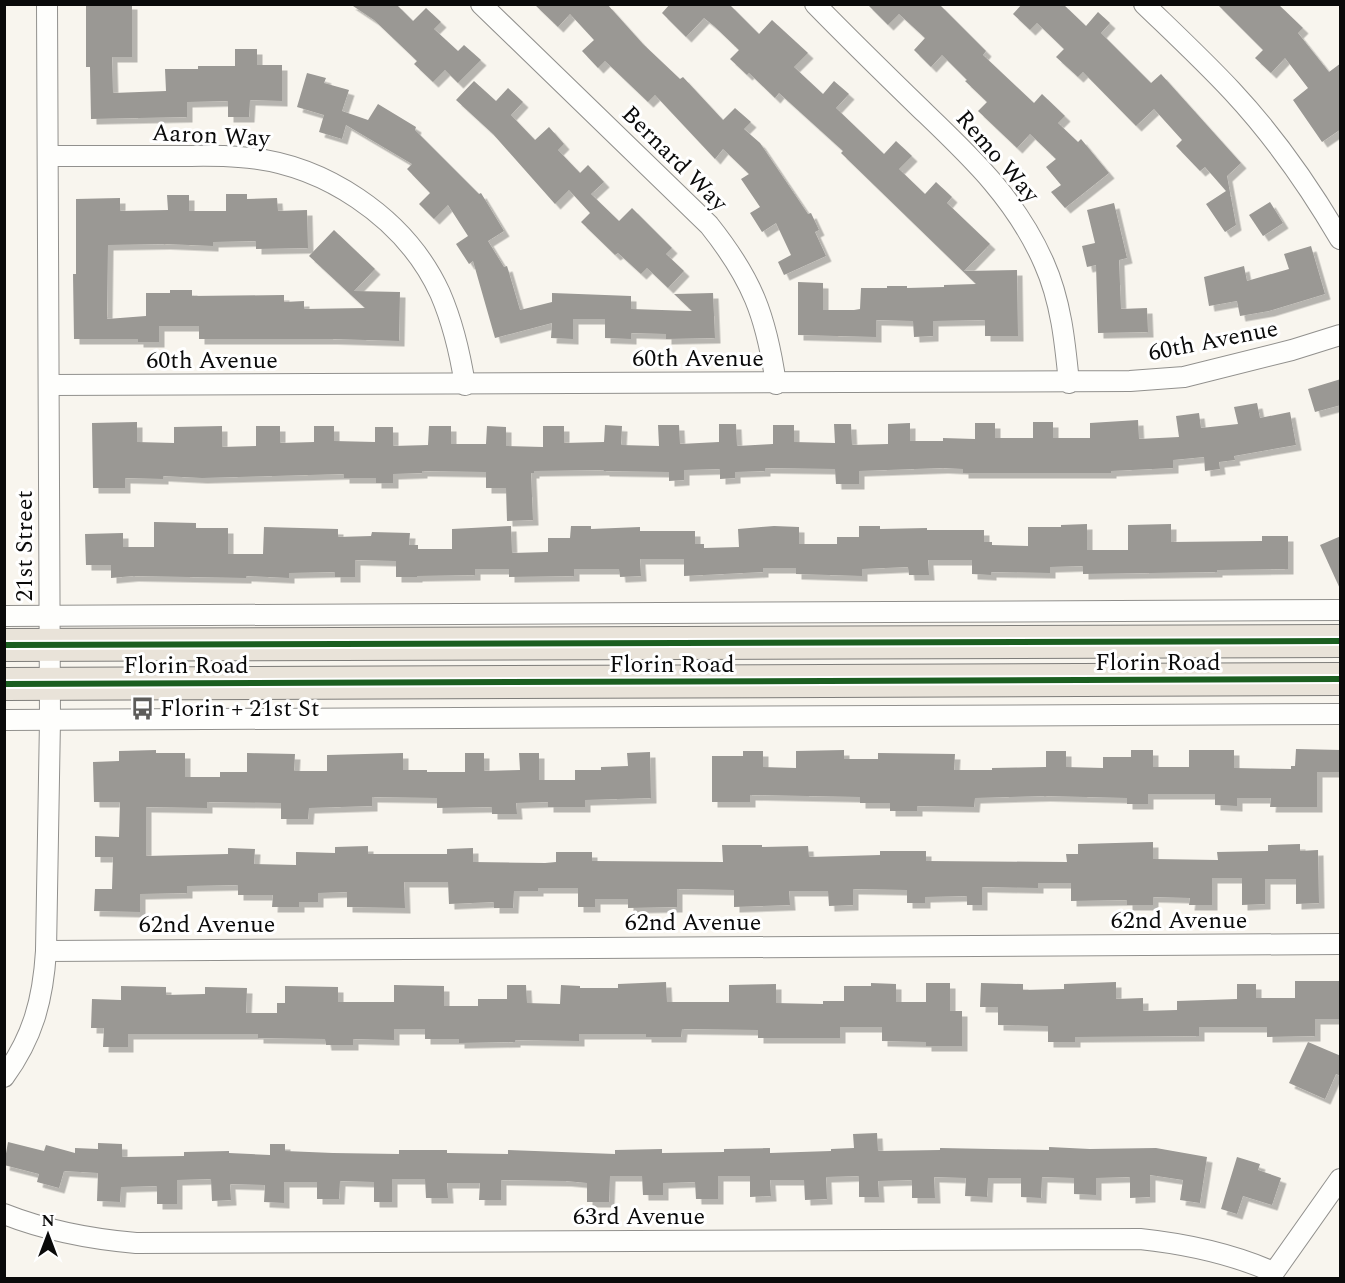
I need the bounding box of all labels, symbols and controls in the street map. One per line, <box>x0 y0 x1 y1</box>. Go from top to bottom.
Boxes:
street label: Bernard Way <box>613 97 737 221</box>
street label: Remo Way <box>947 102 1049 212</box>
street label: Aaron Way <box>151 115 272 157</box>
street label: 60th Avenue <box>1145 311 1281 371</box>
street label: 60th Avenue <box>632 341 764 377</box>
street label: 60th Avenue <box>146 343 278 379</box>
street label: 21st Street <box>7 490 43 602</box>
street label: Florin Road <box>1095 645 1221 681</box>
street label: Florin Road <box>609 647 735 683</box>
street label: Florin Road <box>123 648 249 684</box>
place label: Florin + 21st St <box>160 691 319 727</box>
bus stop icon: Florin + 21st St <box>129 695 155 721</box>
street label: 62nd Avenue <box>1111 903 1247 939</box>
street label: 62nd Avenue <box>625 905 761 941</box>
street label: 62nd Avenue <box>139 907 275 943</box>
street label: 63rd Avenue <box>573 1199 705 1235</box>
north arrow <box>18 1205 78 1265</box>
text: N <box>41 1209 55 1233</box>

